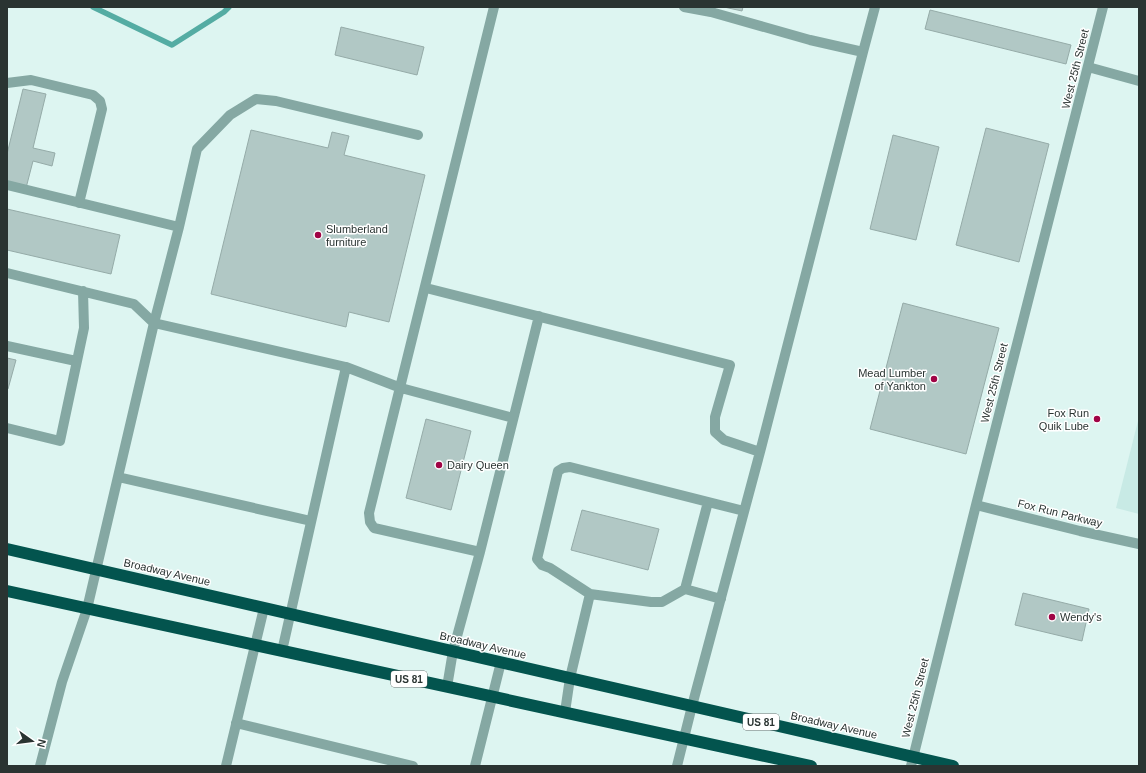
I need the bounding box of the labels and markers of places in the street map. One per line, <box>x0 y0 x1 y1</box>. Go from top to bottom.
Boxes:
place label: Slumberland furniture <box>326 223 388 248</box>
marker: Slumberland furniture <box>313 230 323 240</box>
place label: Mead Lumber of Yankton <box>858 367 926 392</box>
marker: Mead Lumber of Yankton <box>929 374 939 384</box>
place label: Fox Run Quik Lube <box>1039 407 1089 432</box>
marker: Fox Run Quik Lube <box>1092 414 1102 424</box>
place label: Dairy Queen <box>447 459 509 471</box>
marker: Dairy Queen <box>434 460 444 470</box>
place label: Wendy's <box>1060 611 1102 623</box>
marker: Wendy's <box>1047 612 1057 622</box>

